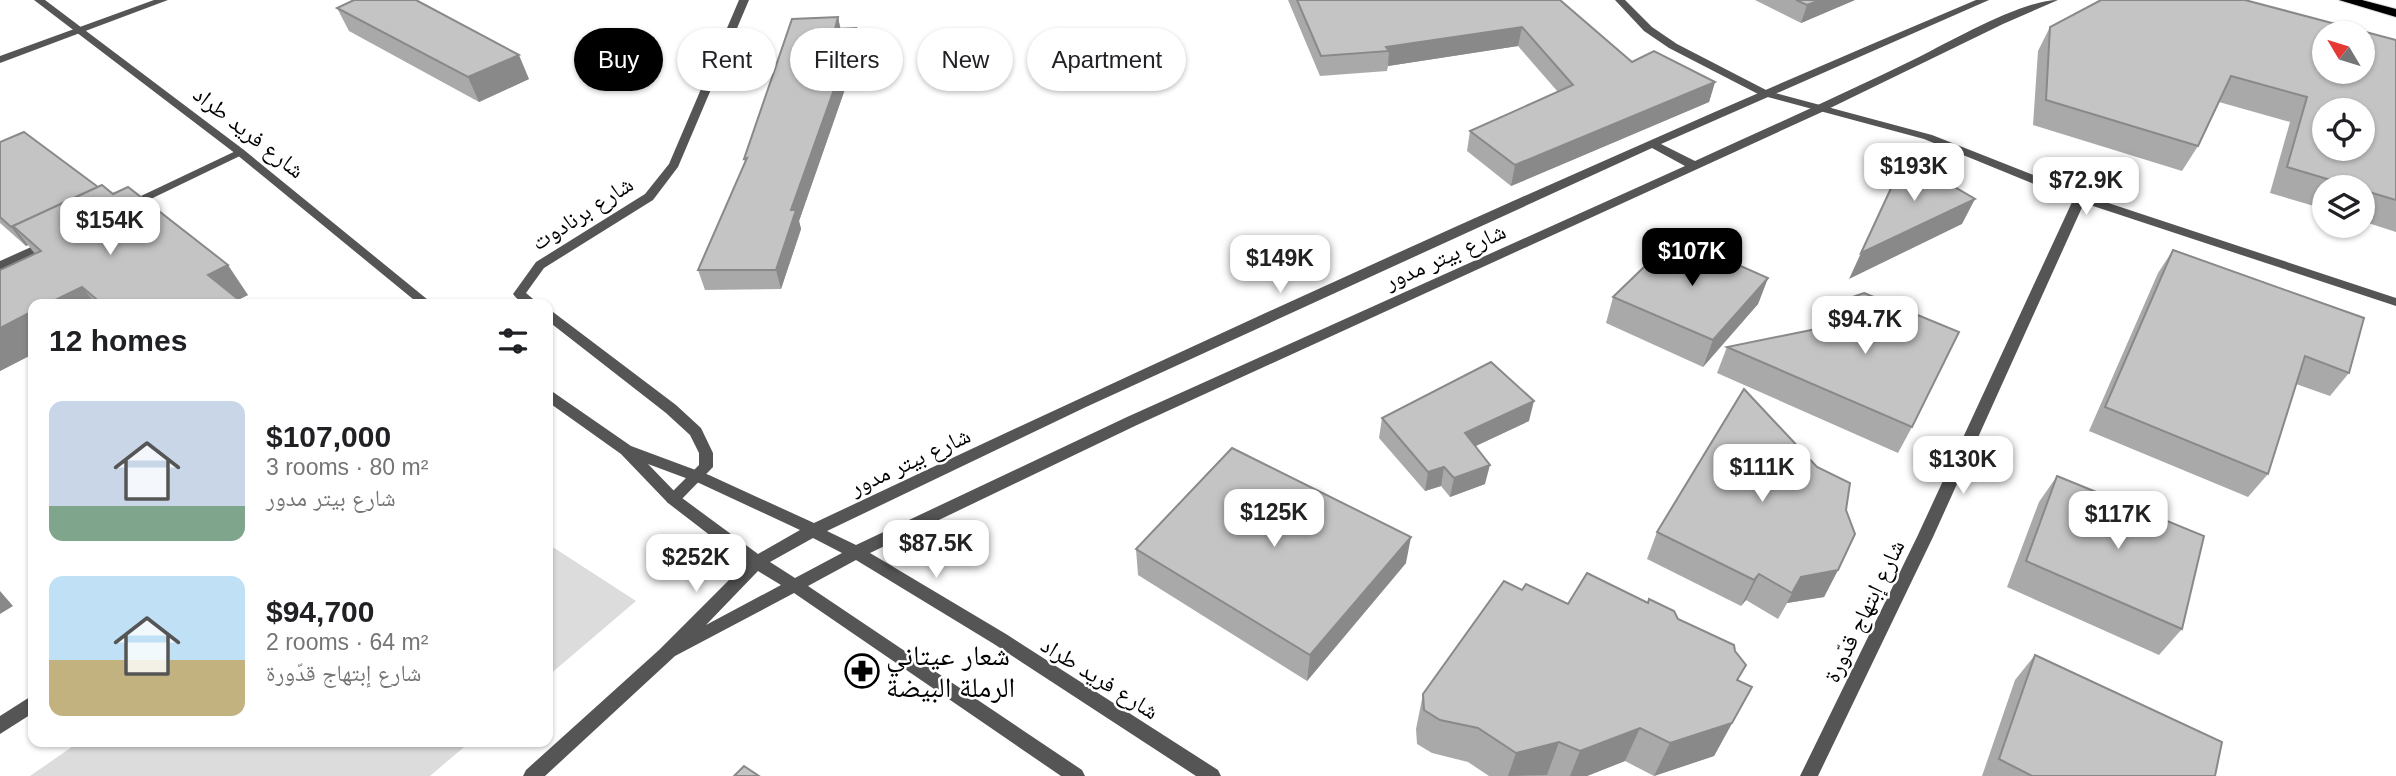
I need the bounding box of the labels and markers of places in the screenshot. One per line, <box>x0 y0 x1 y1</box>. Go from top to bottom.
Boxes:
pin: $193K <box>1865 144 1963 203</box>
pin: $72.9K <box>2029 158 2143 217</box>
pin: $154K <box>61 198 159 257</box>
pin: $107K <box>1643 229 1741 288</box>
pin: $149K <box>1231 236 1329 295</box>
pin: $94.7K <box>1808 296 1922 356</box>
pin: $130K <box>1914 436 2012 496</box>
pin: $111K <box>1713 444 1811 504</box>
pin: $125K <box>1225 490 1323 549</box>
pin: $117K <box>2069 491 2167 551</box>
pin: $87.5K <box>879 520 993 580</box>
pin: $252K <box>647 534 745 594</box>
place label: شعار عيتاني الرملة البيضة <box>886 640 1015 703</box>
pharmacy icon: شعار عيتاني الرملة البيضة <box>843 652 881 690</box>

